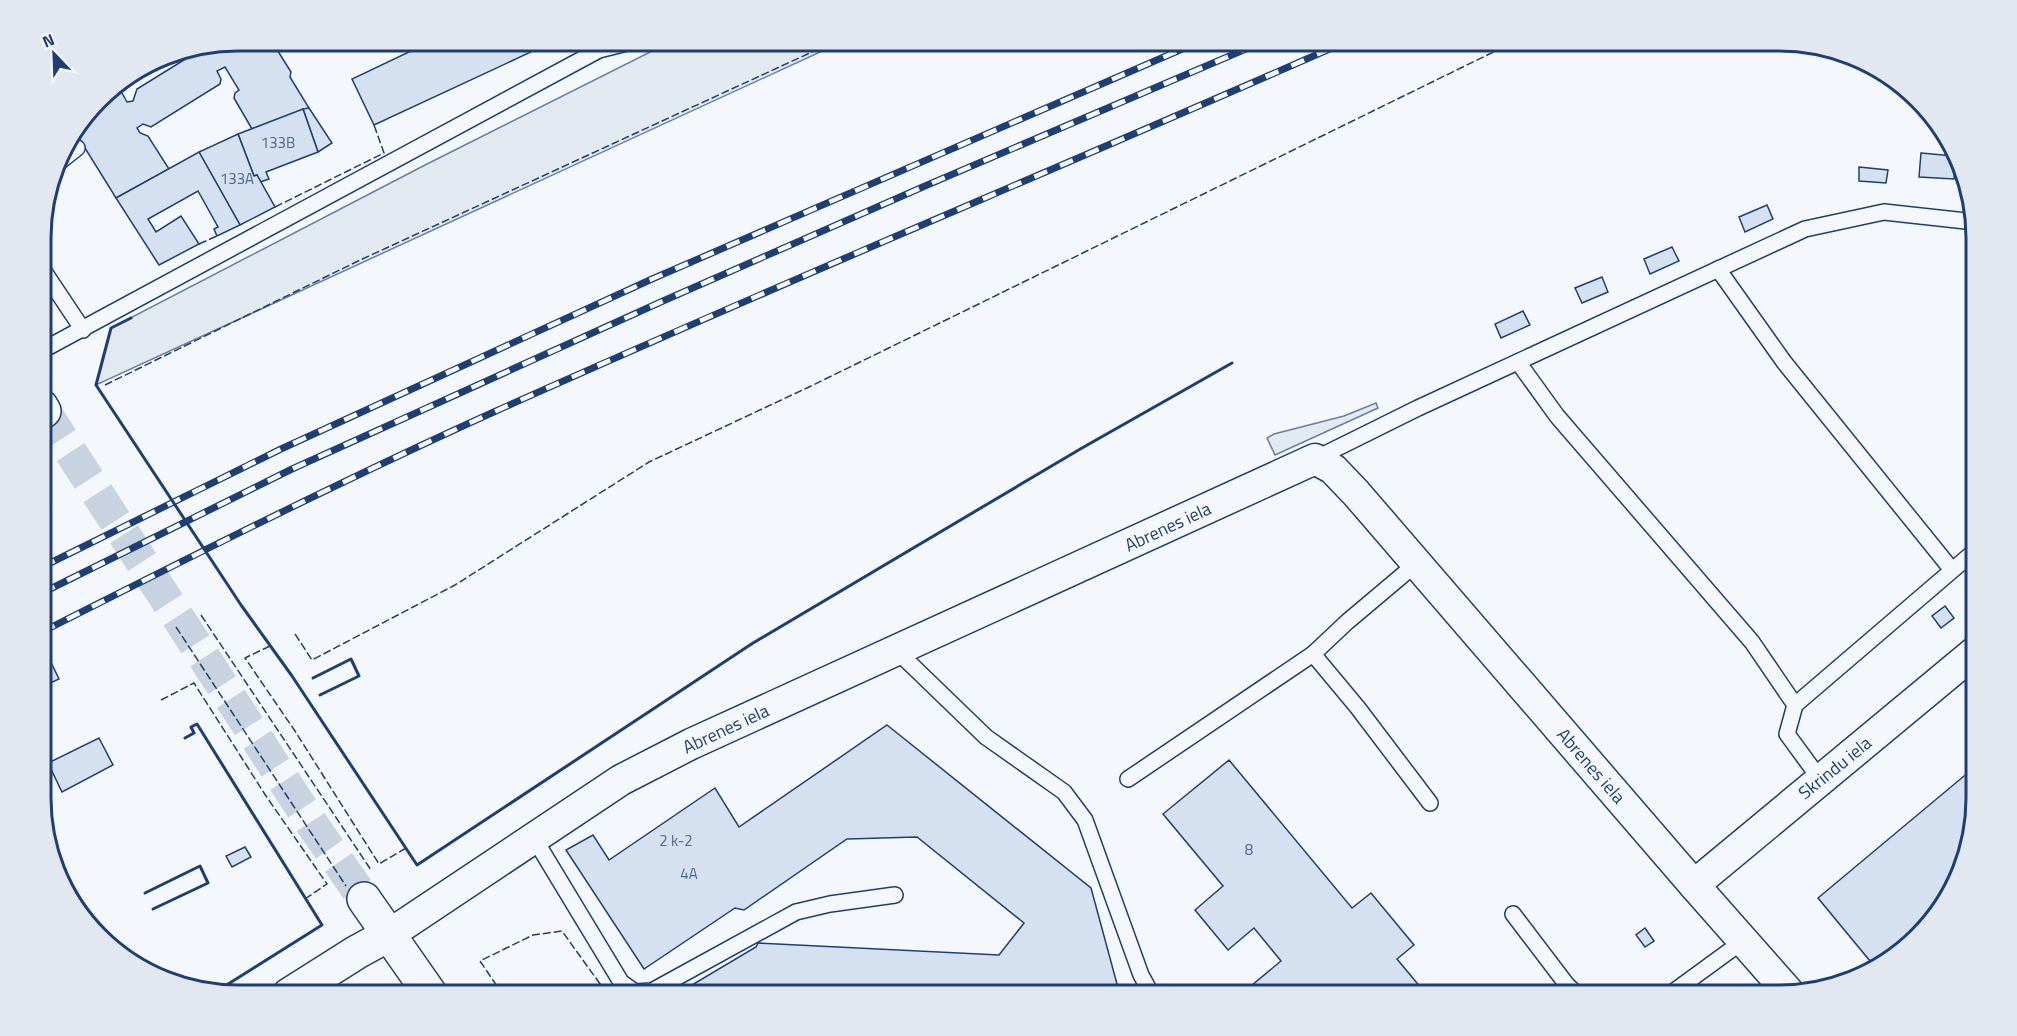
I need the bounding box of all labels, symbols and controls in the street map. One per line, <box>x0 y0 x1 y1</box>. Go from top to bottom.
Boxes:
north arrow <box>24 24 84 84</box>
text: N <box>38 27 58 53</box>
house number: 133B <box>261 131 295 154</box>
house number: 133A <box>220 167 254 190</box>
street label: Abrenes iela <box>1120 495 1215 558</box>
street label: Abrenes iela <box>678 697 773 760</box>
street label: Abrenes iela <box>1551 722 1632 809</box>
street label: Skrindu iela <box>1792 730 1877 806</box>
house number: 2 k-2 <box>659 829 693 852</box>
house number: 8 <box>1245 838 1253 861</box>
house number: 4A <box>680 862 698 885</box>

